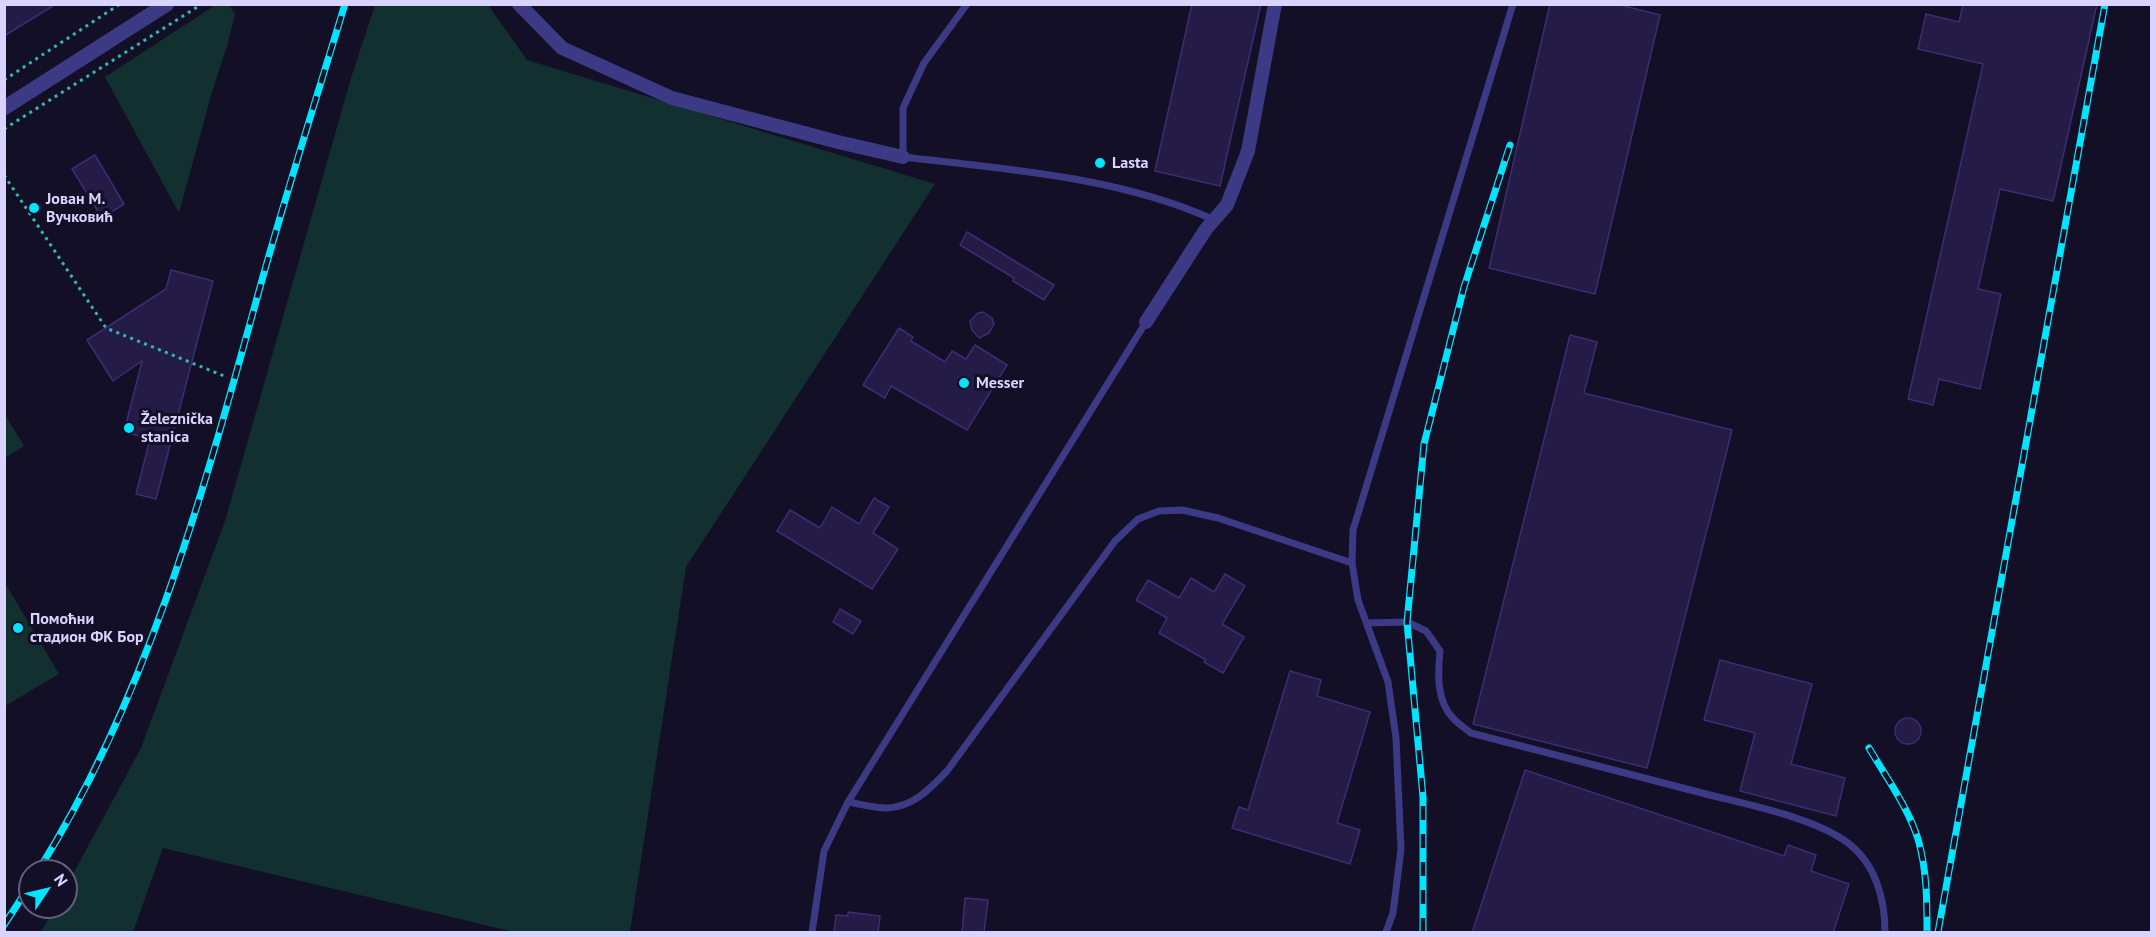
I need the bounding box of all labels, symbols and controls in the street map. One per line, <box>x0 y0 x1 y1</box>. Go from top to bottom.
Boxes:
place label: Lasta <box>1112 153 1148 173</box>
marker: Lasta <box>1093 156 1107 170</box>
place label: Јован М. Вучковић <box>46 189 113 227</box>
marker: Јован М. Вучковић <box>27 201 41 215</box>
place label: Messer <box>976 373 1024 393</box>
marker: Messer <box>957 376 971 390</box>
place label: Železnička stanica <box>141 409 213 447</box>
marker: Železnička stanica <box>122 421 136 435</box>
place label: Помоћни стадион ФК Бор <box>30 609 144 647</box>
marker: Помоћни стадион ФК Бор <box>11 621 25 635</box>
north arrow <box>18 859 78 919</box>
text: N <box>50 870 72 890</box>

